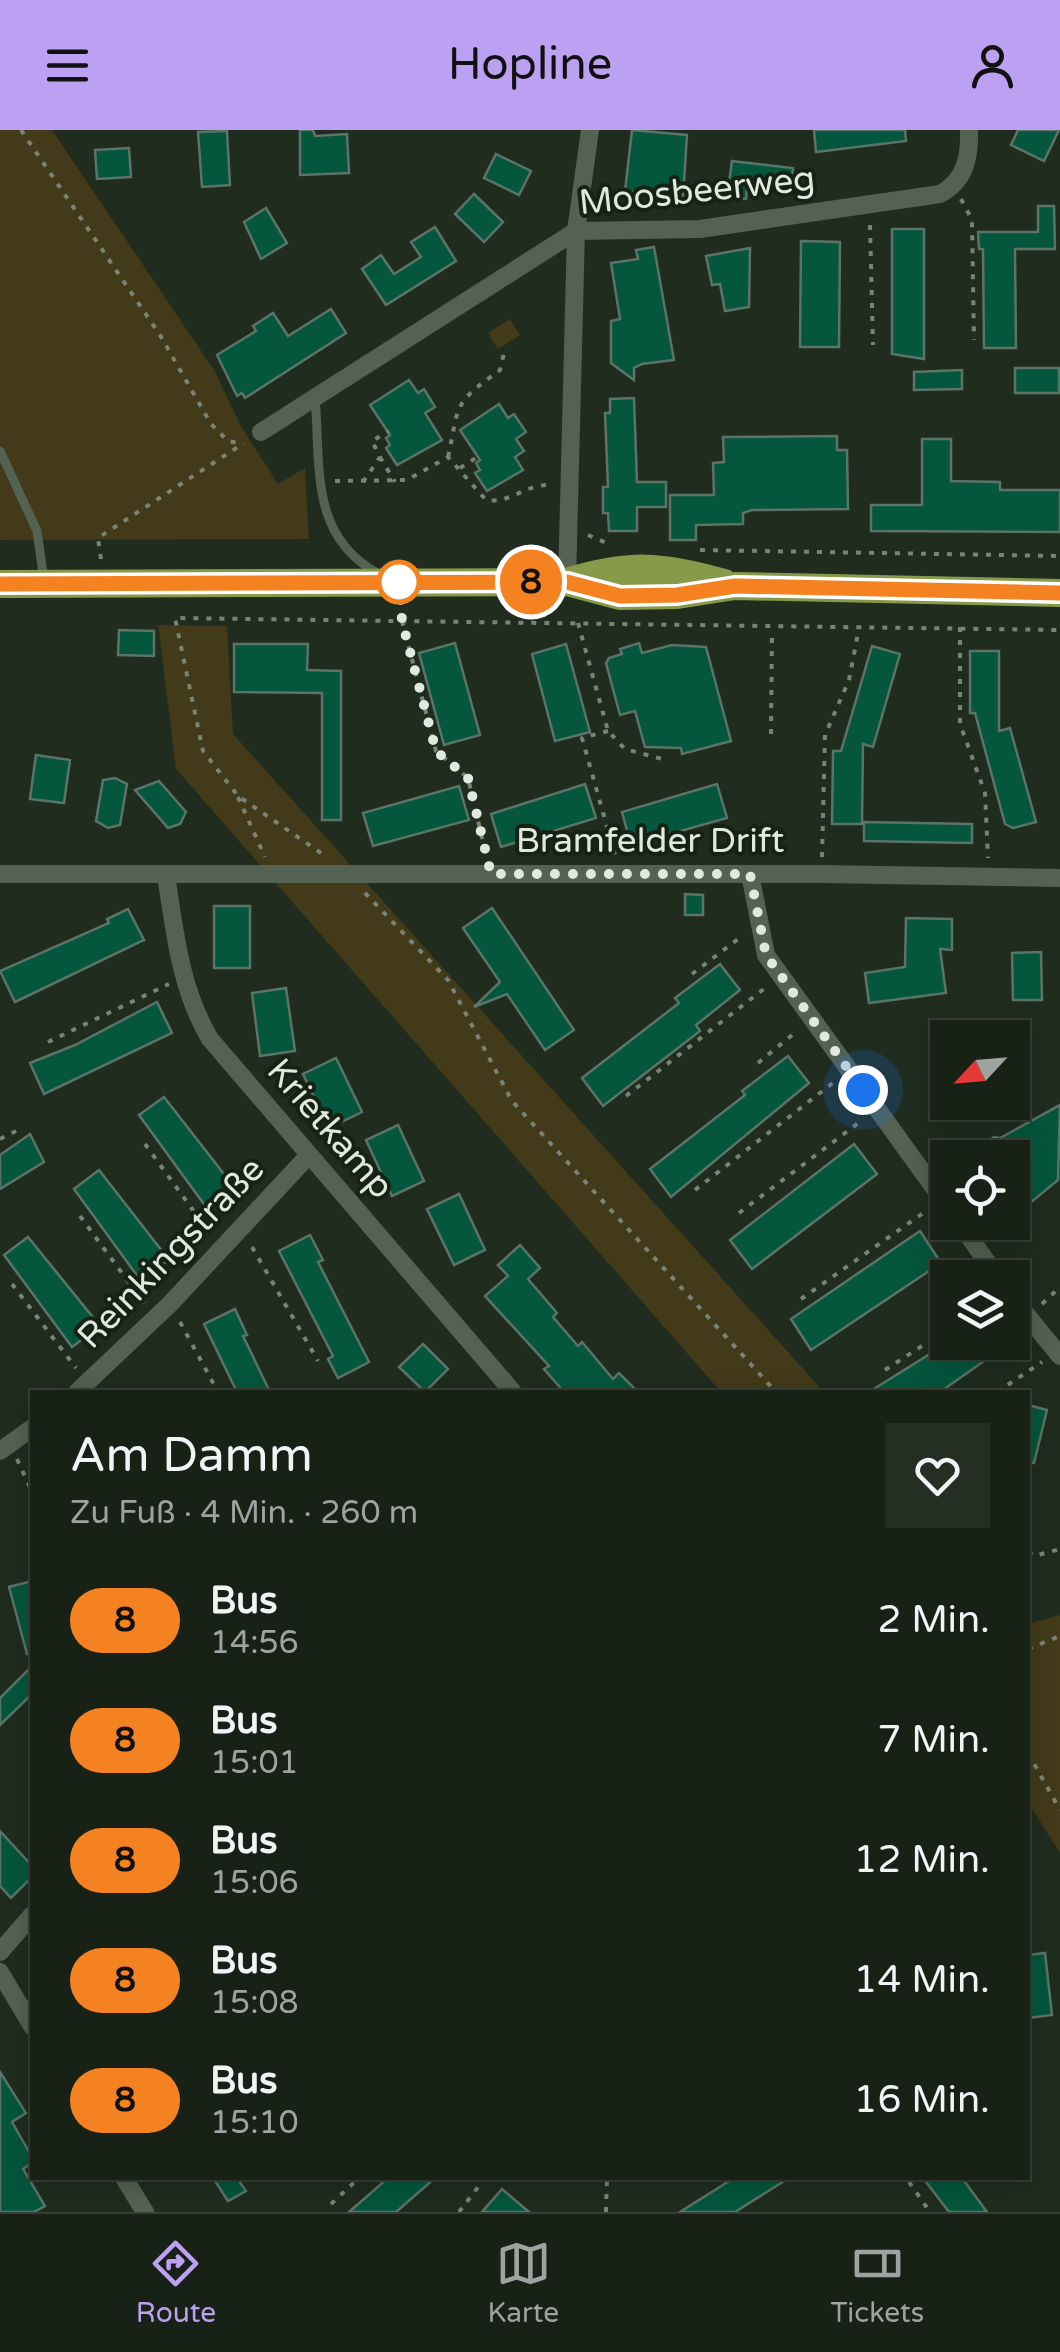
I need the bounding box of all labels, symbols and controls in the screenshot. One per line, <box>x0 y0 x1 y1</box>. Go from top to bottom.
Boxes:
icon: menu <box>40 38 95 93</box>
text: Hopline <box>448 38 612 92</box>
icon: person <box>965 38 1020 93</box>
street label: Moosbeerweg <box>577 158 817 224</box>
line badge: 8 <box>498 550 564 614</box>
unlabelled marker <box>378 561 420 603</box>
text: 8 <box>520 561 542 603</box>
street label: Bramfelder Drift <box>516 820 784 862</box>
north arrow <box>930 1020 1030 1120</box>
map controls <box>930 1020 1030 1360</box>
street label: Krietkamp <box>258 1051 402 1207</box>
your location <box>838 1065 888 1115</box>
button: locate <box>930 1140 1030 1240</box>
street label: Reinkingstraße <box>69 1148 273 1358</box>
button: layers <box>930 1260 1030 1360</box>
button: heart <box>885 1423 990 1528</box>
text: Am Damm <box>70 1427 313 1485</box>
text: Zu Fuß · 4 Min. · 260 m <box>70 1494 418 1532</box>
text: Bus <box>210 1578 277 1624</box>
text: 2 Min. <box>877 1597 990 1643</box>
text: 8 <box>114 1599 136 1641</box>
text: 14:56 <box>210 1624 299 1662</box>
text: Bus <box>210 1698 277 1744</box>
text: 7 Min. <box>877 1717 990 1763</box>
text: 8 <box>114 1719 136 1761</box>
text: 15:01 <box>210 1744 299 1782</box>
text: Bus <box>210 1818 277 1864</box>
text: 12 Min. <box>854 1837 990 1883</box>
text: 8 <box>114 1839 136 1881</box>
text: 15:06 <box>210 1864 299 1902</box>
text: Bus <box>210 1938 277 1984</box>
text: 14 Min. <box>854 1957 990 2003</box>
text: 8 <box>114 1959 136 2001</box>
text: 15:08 <box>210 1984 299 2022</box>
text: Bus <box>210 2058 277 2104</box>
text: 16 Min. <box>854 2077 990 2123</box>
text: 8 <box>114 2079 136 2121</box>
text: 15:10 <box>210 2104 299 2142</box>
tab: Route <box>136 2236 216 2330</box>
tab: Karte <box>488 2236 559 2330</box>
tab: Tickets <box>831 2236 924 2330</box>

